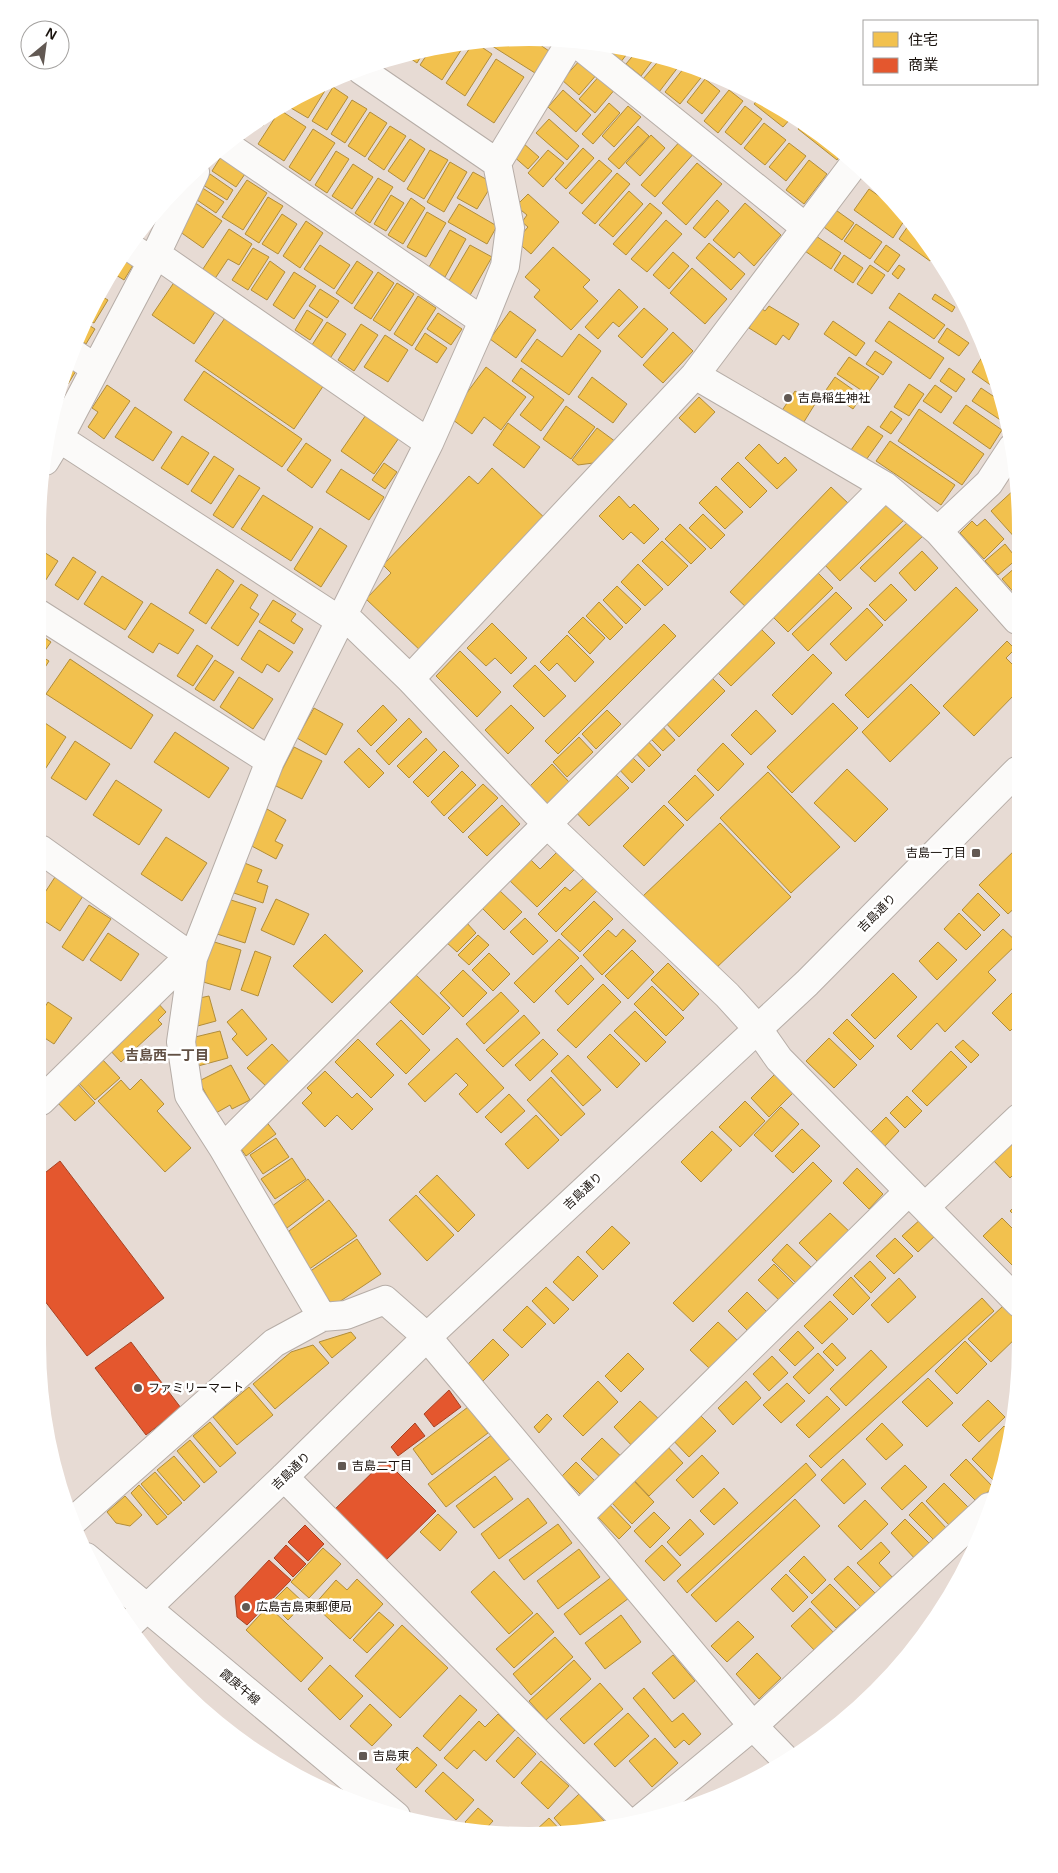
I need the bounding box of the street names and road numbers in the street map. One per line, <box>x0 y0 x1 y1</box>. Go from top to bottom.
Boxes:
street label: 吉島通り <box>855 891 899 935</box>
street label: 吉島通り <box>561 1170 605 1212</box>
street label: 吉島通り <box>269 1449 313 1493</box>
street label: 霞庚午線 <box>217 1666 263 1708</box>

